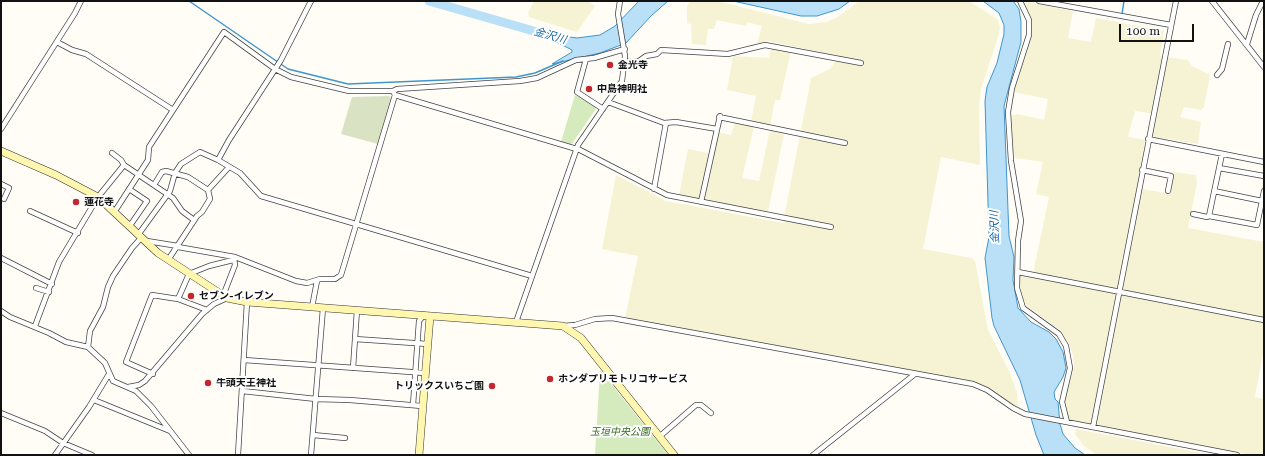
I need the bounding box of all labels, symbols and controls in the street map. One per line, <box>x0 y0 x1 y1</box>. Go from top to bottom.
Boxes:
scale bar <box>1121 16 1196 42</box>
text: 100 m <box>1126 24 1160 38</box>
water label: 金沢川 <box>532 25 568 47</box>
place label: 金光寺 <box>618 59 648 71</box>
marker: 金光寺 <box>605 60 615 70</box>
place label: 中島神明社 <box>597 83 647 95</box>
marker: 中島神明社 <box>584 84 594 94</box>
place label: 蓮花寺 <box>84 196 114 208</box>
marker: 蓮花寺 <box>71 197 81 207</box>
water label: 金沢川 <box>988 210 1002 244</box>
place label: セブン-イレブン <box>199 290 274 302</box>
marker: セブン-イレブン <box>186 291 196 301</box>
place label: ホンダプリモトリコサービス <box>558 373 688 385</box>
marker: ホンダプリモトリコサービス <box>545 374 555 384</box>
place label: 牛頭天王神社 <box>216 377 276 389</box>
marker: 牛頭天王神社 <box>203 378 213 388</box>
place label: トリックスいちご園 <box>394 380 484 392</box>
marker: トリックスいちご園 <box>487 381 497 391</box>
park label: 玉垣中央公園 <box>590 426 650 438</box>

